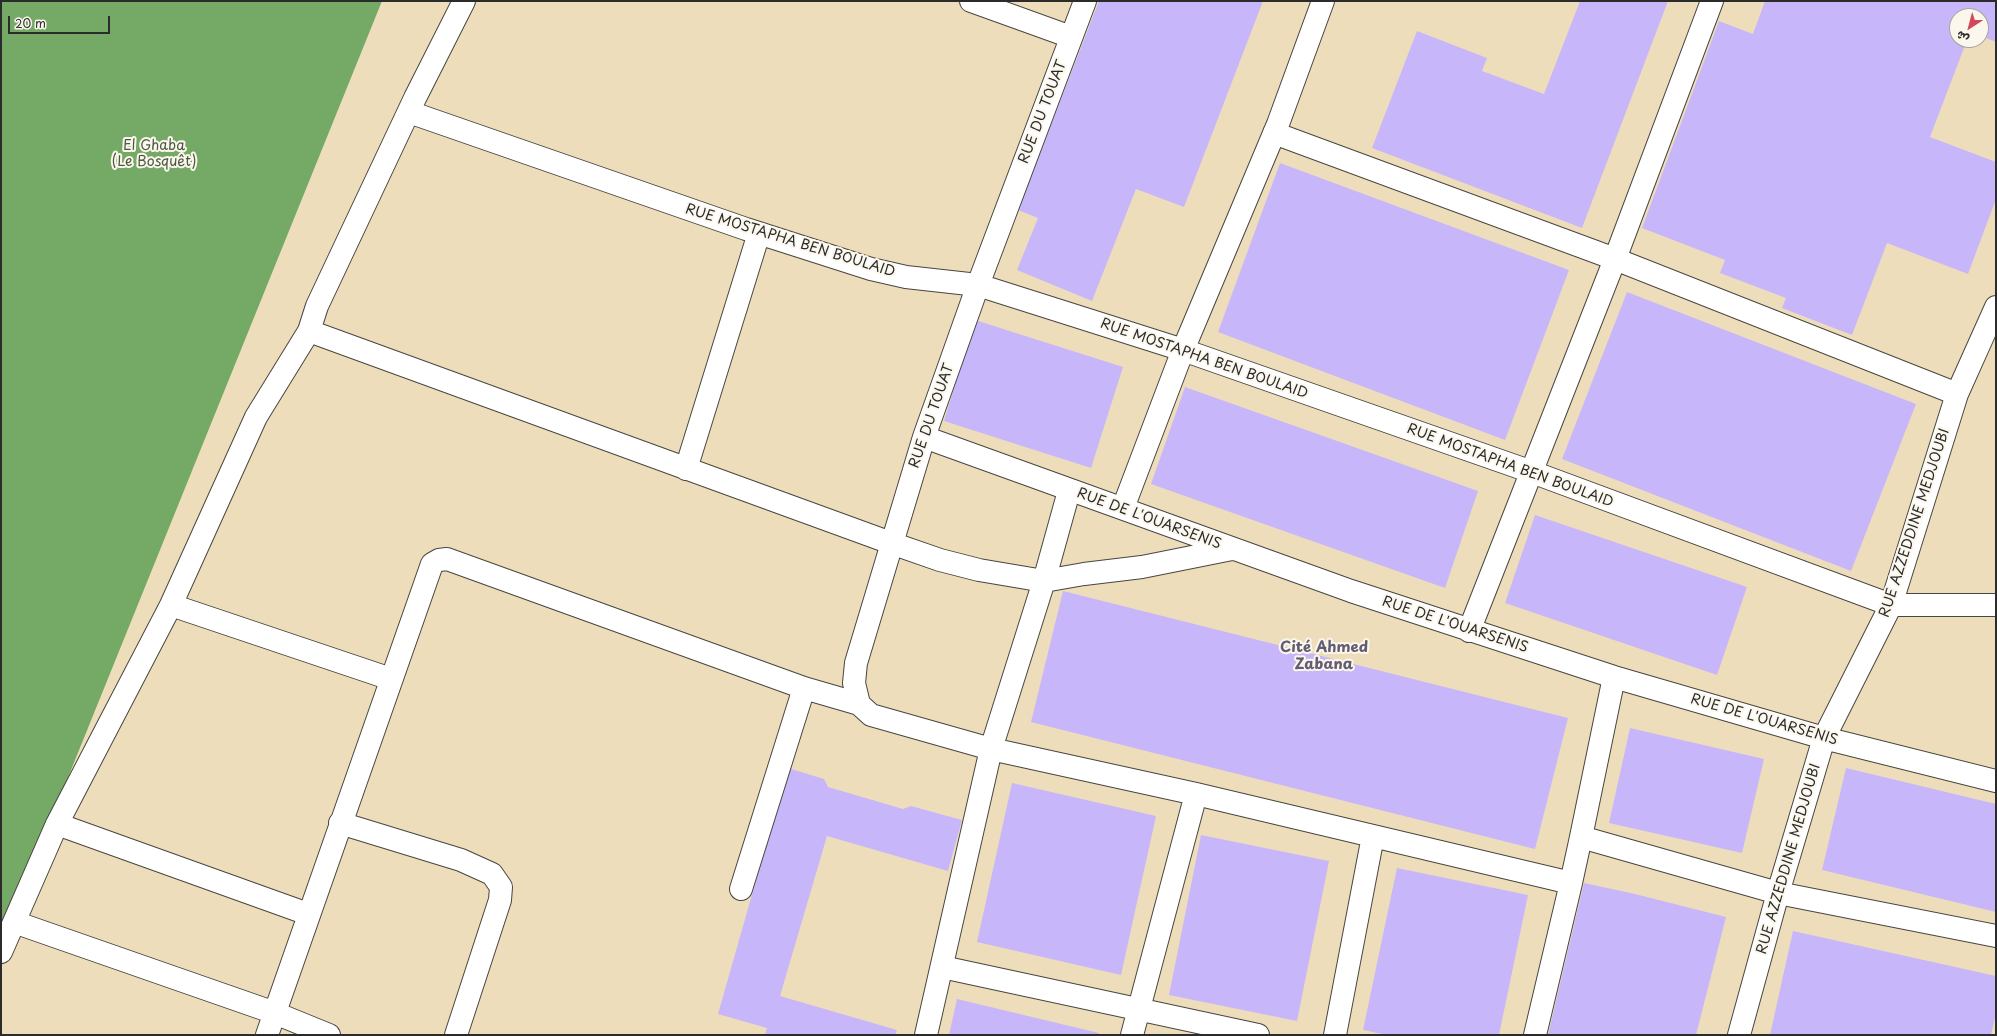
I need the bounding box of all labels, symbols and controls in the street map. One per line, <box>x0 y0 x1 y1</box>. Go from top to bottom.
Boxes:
scale bar <box>10 8 112 34</box>
north arrow <box>1949 8 1989 48</box>
text: 20 m <box>15 14 46 32</box>
text: ش <box>1952 27 1972 48</box>
street label: RUE DU TOUAT <box>1016 58 1070 166</box>
park label: El Ghaba (Le Bosquêt) <box>112 138 196 170</box>
street label: RUE MOSTAPHA BEN BOULAID <box>683 201 897 281</box>
street label: RUE MOSTAPHA BEN BOULAID <box>1098 315 1310 403</box>
street label: RUE DU TOUAT <box>906 361 958 471</box>
street label: RUE MOSTAPHA BEN BOULAID <box>1404 421 1616 511</box>
street label: RUE AZZEDDINE MEDJOUBI <box>1876 426 1954 620</box>
street label: RUE DE L'OUARSENIS <box>1075 485 1223 553</box>
street label: RUE DE L'OUARSENIS <box>1380 593 1530 657</box>
district label: Cité Ahmed Zabana <box>1280 639 1368 674</box>
street label: RUE DE L'OUARSENIS <box>1688 691 1840 749</box>
street label: RUE AZZEDDINE MEDJOUBI <box>1754 762 1824 956</box>

